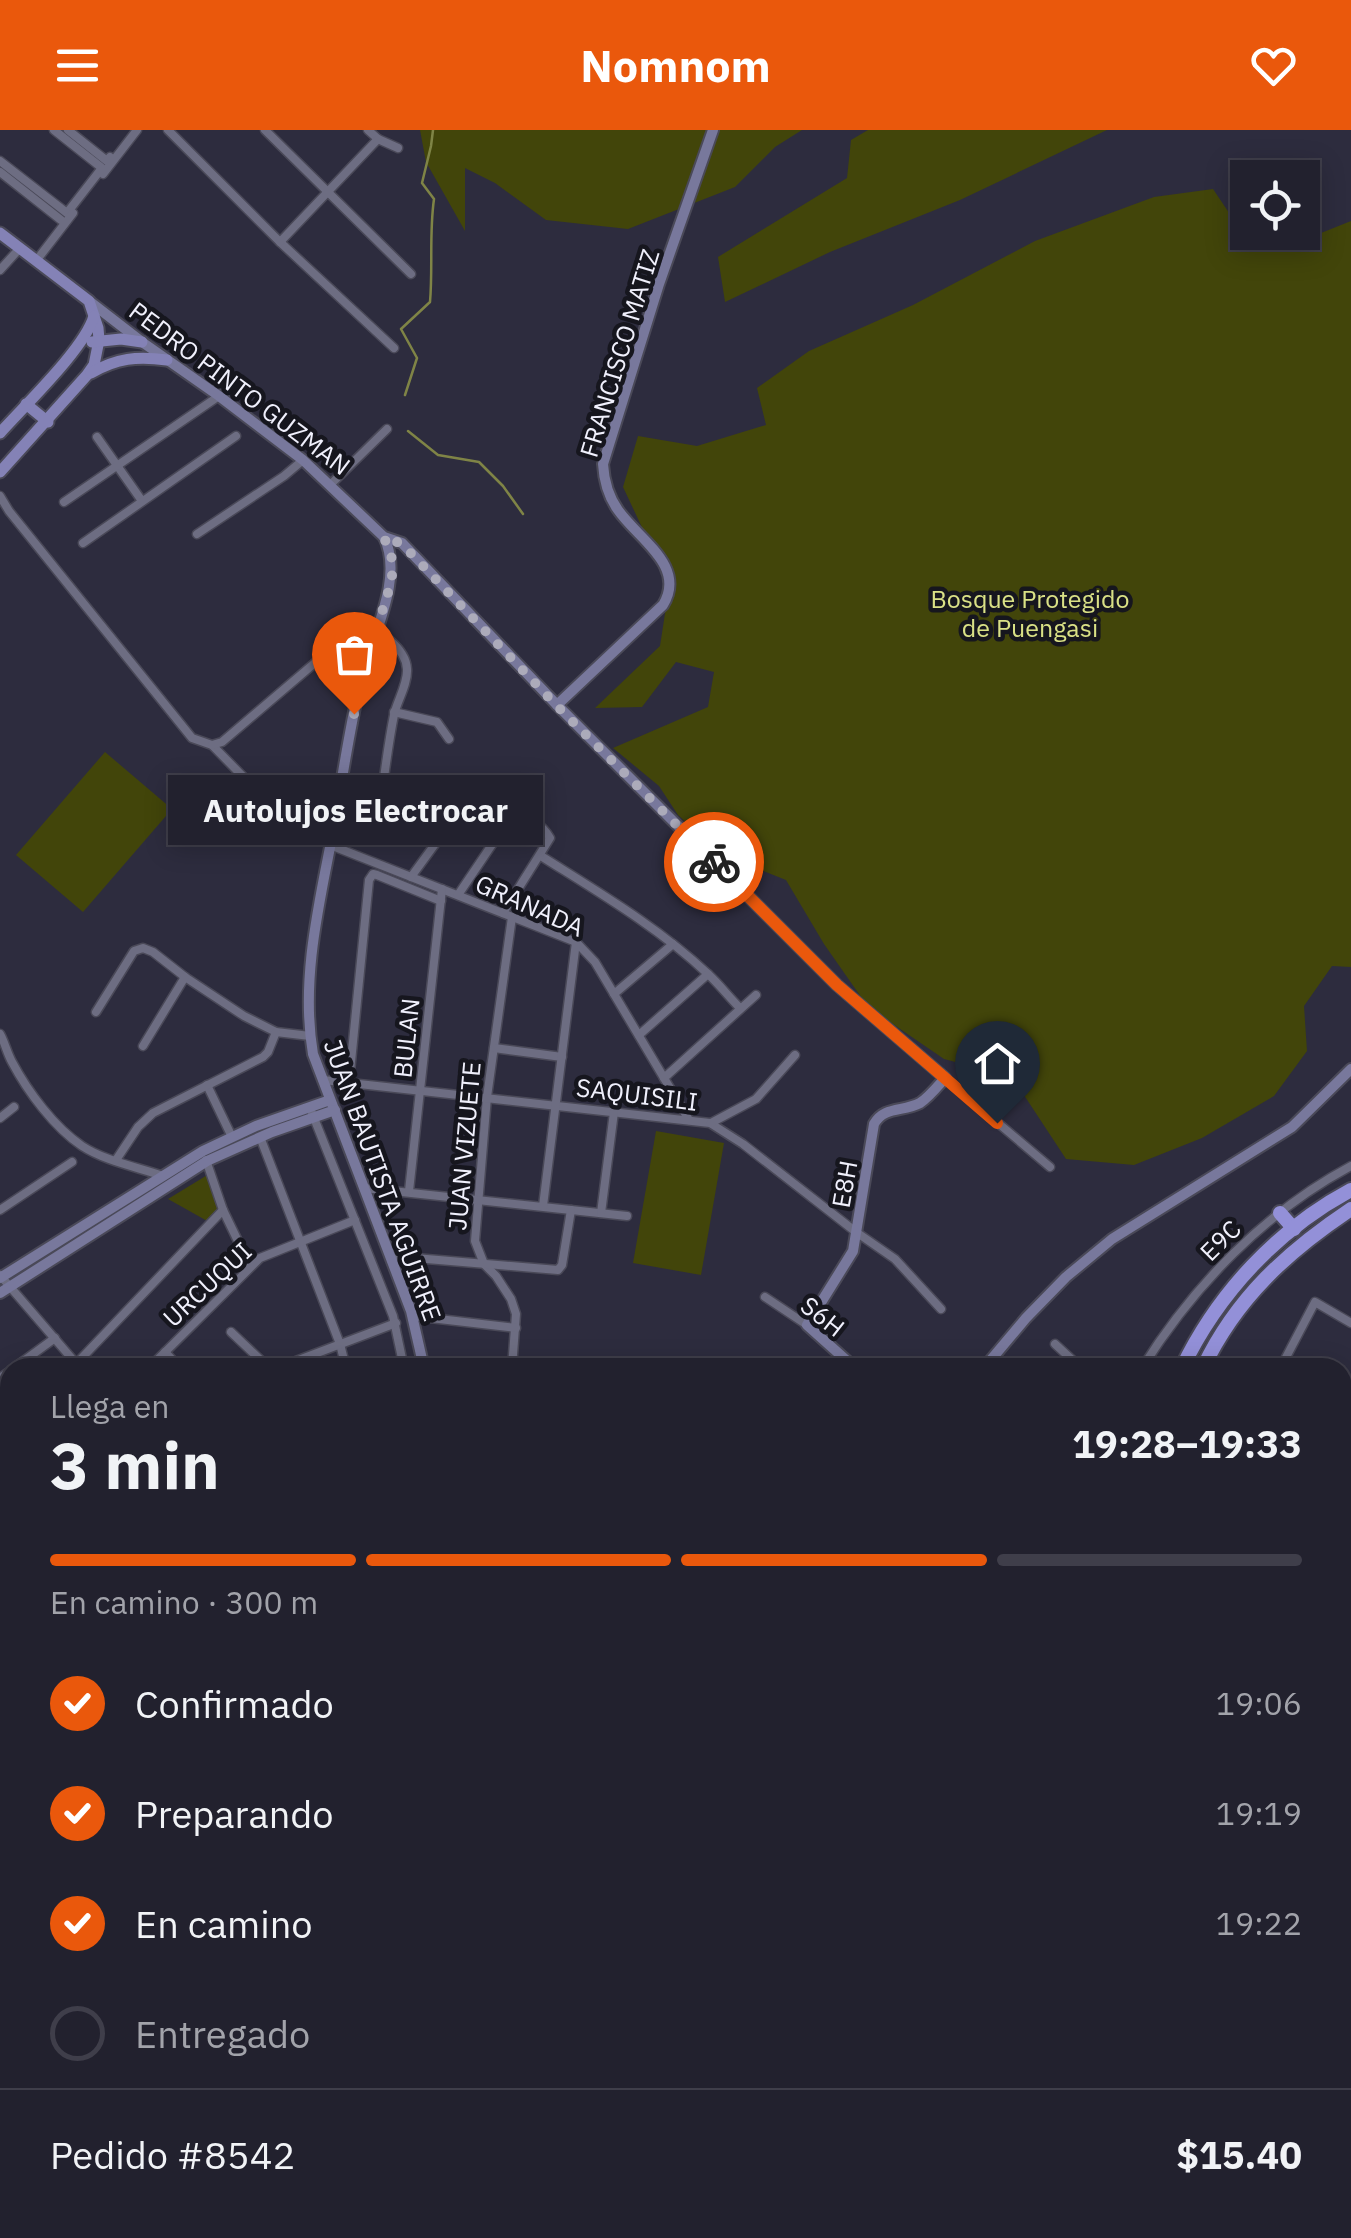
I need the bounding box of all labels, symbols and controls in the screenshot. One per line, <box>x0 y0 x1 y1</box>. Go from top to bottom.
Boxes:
text: Nomnom <box>580 36 771 94</box>
icon: menu <box>50 38 105 93</box>
icon: heart <box>1246 38 1301 93</box>
map controls <box>1230 160 1320 250</box>
button: locate <box>1230 160 1320 250</box>
street label: FRANCISCO MATIZ <box>572 245 666 461</box>
street label: PEDRO PINTO GUZMAN <box>123 294 357 482</box>
park label: Bosque Protegido de Puengasi <box>930 582 1130 644</box>
pin <box>312 612 397 715</box>
icon: bag <box>327 627 382 682</box>
callout: Autolujos Electrocar <box>166 774 542 844</box>
text: Autolujos Electrocar <box>203 789 508 831</box>
courier <box>664 812 764 912</box>
icon: bike <box>687 835 742 890</box>
street label: GRANADA <box>470 866 590 944</box>
street label: BULAN <box>385 997 427 1079</box>
pin <box>955 1021 1040 1124</box>
street label: JUAN BAUTISTA AGUIRRE <box>317 1035 449 1325</box>
icon: home <box>970 1036 1025 1091</box>
street label: JUAN VIZUETE <box>440 1060 488 1232</box>
street label: SAQUISILI <box>574 1070 700 1118</box>
street label: E8H <box>824 1158 864 1210</box>
street label: E9C <box>1192 1212 1248 1268</box>
street label: URCUQUI <box>156 1234 258 1334</box>
street label: S6H <box>794 1288 852 1344</box>
text: Llega en <box>50 1385 170 1427</box>
text: 19:28–19:33 <box>1072 1419 1302 1468</box>
text: 3 min <box>50 1422 220 1507</box>
text: En camino · 300 m <box>50 1581 318 1623</box>
icon: check <box>50 1676 105 1731</box>
text: Confirmado <box>135 1679 334 1728</box>
text: 19:06 <box>1216 1682 1302 1724</box>
icon: check <box>50 1786 105 1841</box>
text: Preparando <box>135 1789 334 1838</box>
text: 19:19 <box>1216 1792 1302 1834</box>
icon: check <box>50 1896 105 1951</box>
text: En camino <box>135 1899 313 1948</box>
text: 19:22 <box>1216 1902 1302 1944</box>
text: Entregado <box>135 2009 310 2058</box>
text: Pedido #8542 <box>50 2130 295 2179</box>
text: $15.40 <box>1176 2130 1302 2179</box>

